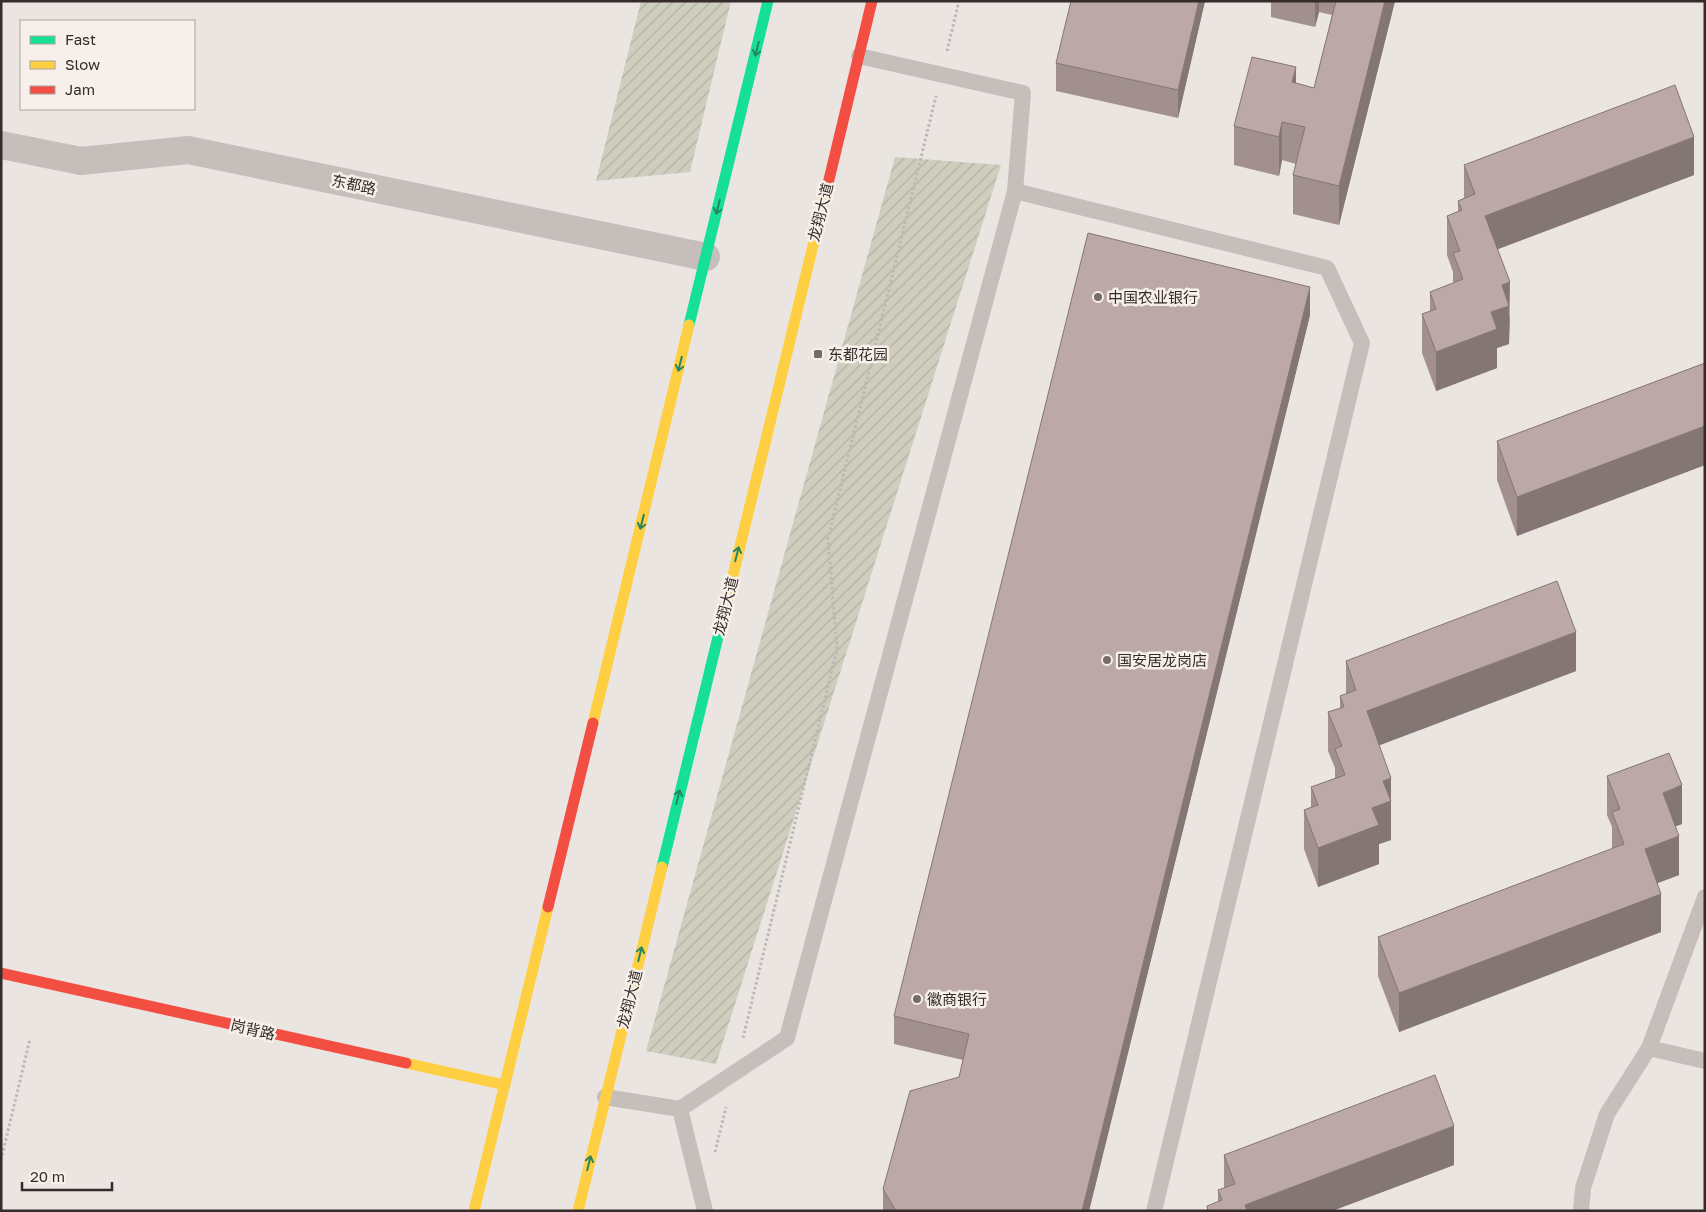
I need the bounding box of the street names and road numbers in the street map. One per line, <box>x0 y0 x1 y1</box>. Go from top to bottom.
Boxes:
street label: 东都路 <box>330 171 378 197</box>
street label: 龙翔大道 <box>804 181 836 243</box>
street label: 龙翔大道 <box>709 575 741 637</box>
street label: 龙翔大道 <box>613 968 645 1030</box>
street label: 岗背路 <box>229 1015 277 1043</box>

